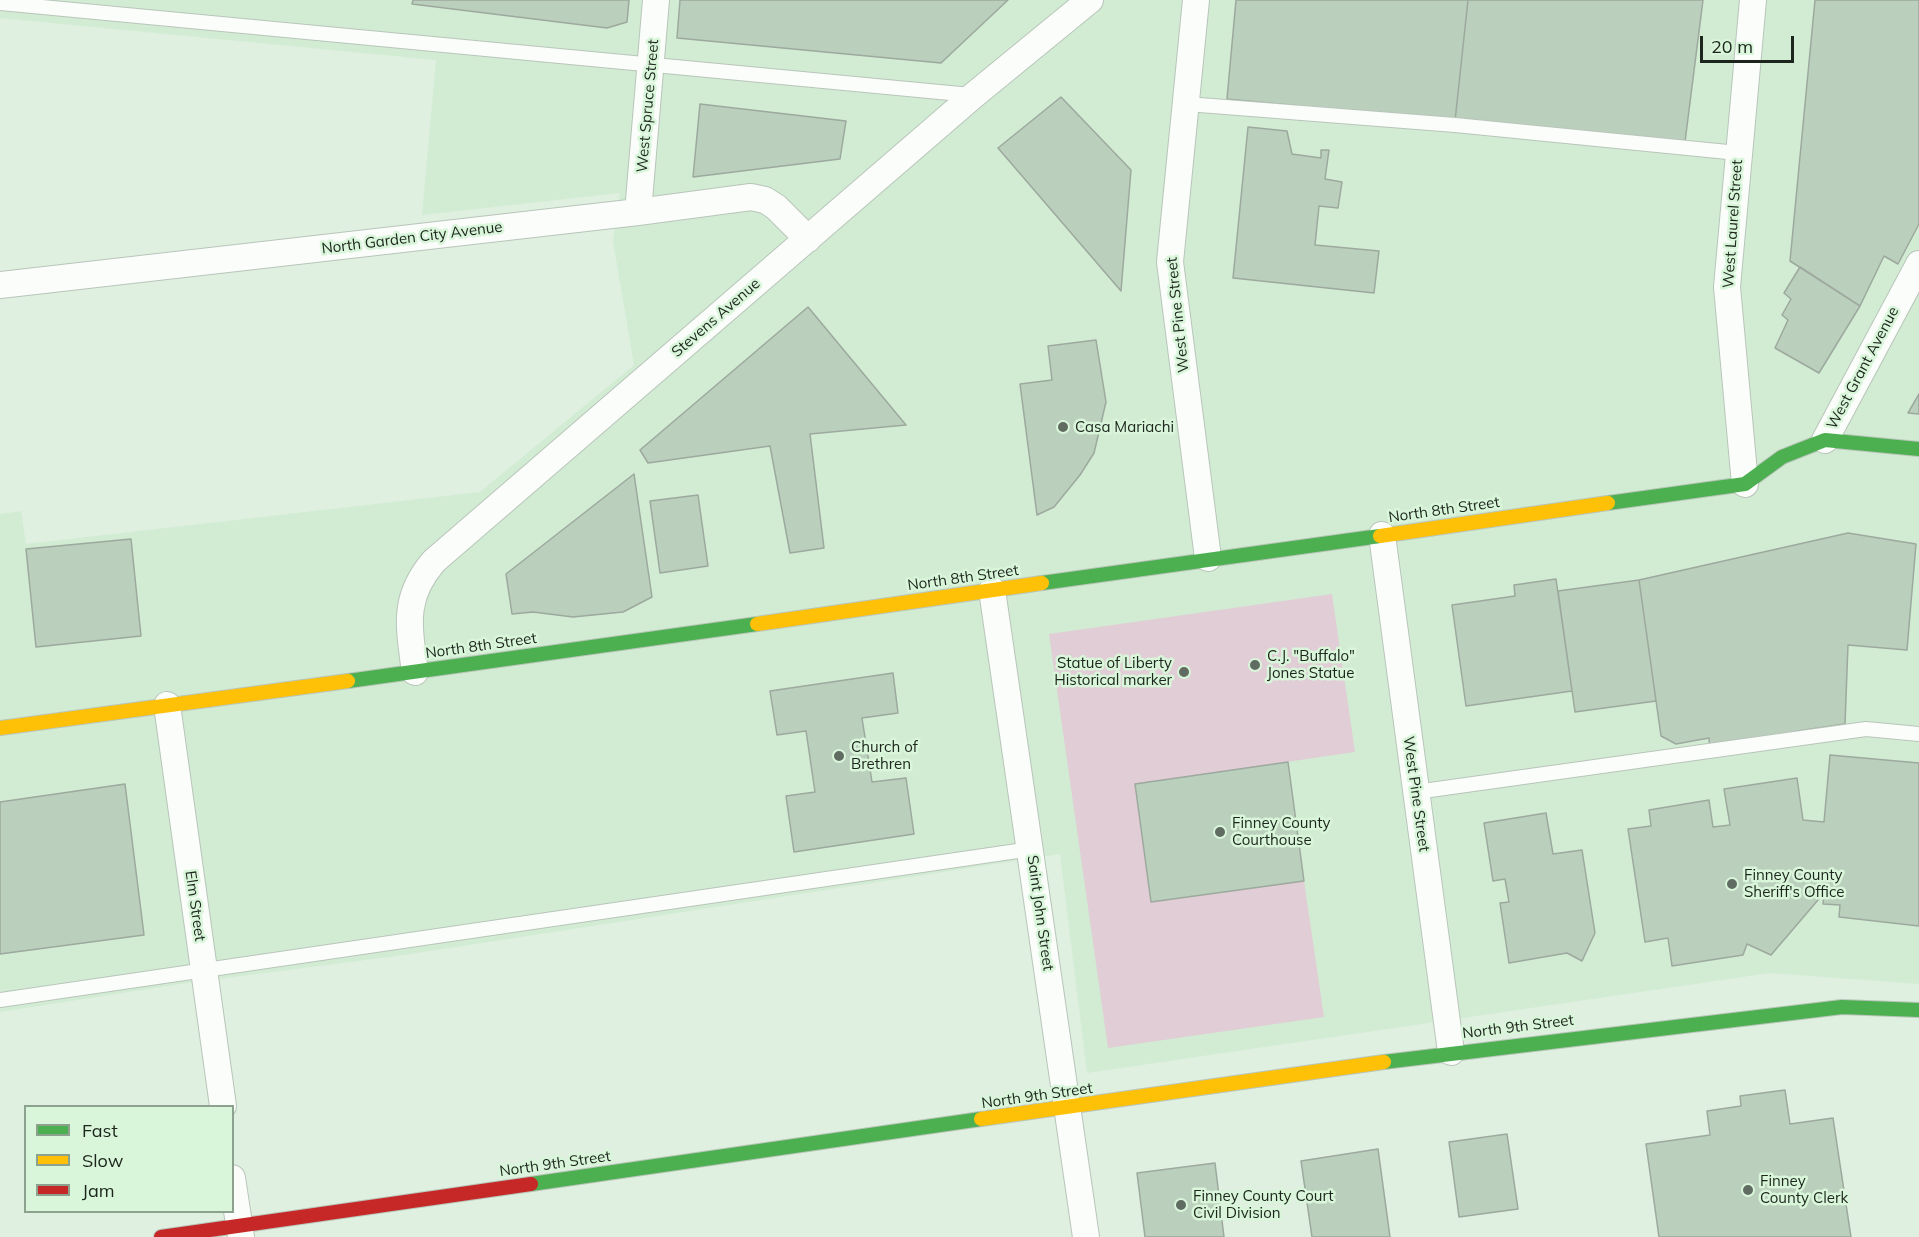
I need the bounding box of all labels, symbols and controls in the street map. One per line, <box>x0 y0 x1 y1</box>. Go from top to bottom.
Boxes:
scale bar <box>1703 24 1798 62</box>
text: 20 m <box>1711 35 1753 58</box>
street label: West Spruce Street <box>633 39 663 173</box>
street label: West Laurel Street <box>1720 159 1746 289</box>
street label: North Garden City Avenue <box>321 218 503 258</box>
street label: West Pine Street <box>1163 256 1193 374</box>
street label: Stevens Avenue <box>668 275 764 361</box>
street label: West Grant Avenue <box>1823 304 1903 432</box>
place label: Casa Mariachi <box>1075 418 1174 436</box>
marker: Casa Mariachi <box>1056 420 1070 434</box>
street label: North 8th Street <box>1387 493 1501 527</box>
street label: North 8th Street <box>906 561 1020 595</box>
street label: North 8th Street <box>424 629 538 663</box>
place label: C.J. "Buffalo" Jones Statue <box>1267 647 1355 682</box>
place label: Statue of Liberty Historical marker <box>1054 654 1172 689</box>
marker: C.J. "Buffalo" Jones Statue <box>1248 658 1262 672</box>
marker: Statue of Liberty Historical marker <box>1177 665 1191 679</box>
street label: West Pine Street <box>1399 735 1433 853</box>
place label: Church of Brethren <box>851 738 918 773</box>
marker: Church of Brethren <box>832 749 846 763</box>
place label: Finney County Courthouse <box>1232 814 1331 849</box>
marker: Finney County Courthouse <box>1213 825 1227 839</box>
street label: Saint John Street <box>1023 854 1057 972</box>
place label: Finney County Sheriff's Office <box>1744 866 1844 901</box>
street label: Elm Street <box>181 870 209 942</box>
marker: Finney County Sheriff's Office <box>1725 877 1739 891</box>
street label: North 9th Street <box>1461 1011 1575 1043</box>
street label: North 9th Street <box>980 1079 1094 1113</box>
legend <box>24 1105 234 1213</box>
text: Fast <box>82 1119 118 1142</box>
street label: North 9th Street <box>498 1147 612 1181</box>
text: Slow <box>82 1149 123 1172</box>
place label: Finney County Clerk <box>1760 1172 1848 1207</box>
text: Jam <box>82 1179 115 1202</box>
marker: Finney County Clerk <box>1741 1183 1755 1197</box>
place label: Finney County Court Civil Division <box>1193 1187 1334 1222</box>
marker: Finney County Court Civil Division <box>1174 1198 1188 1212</box>

